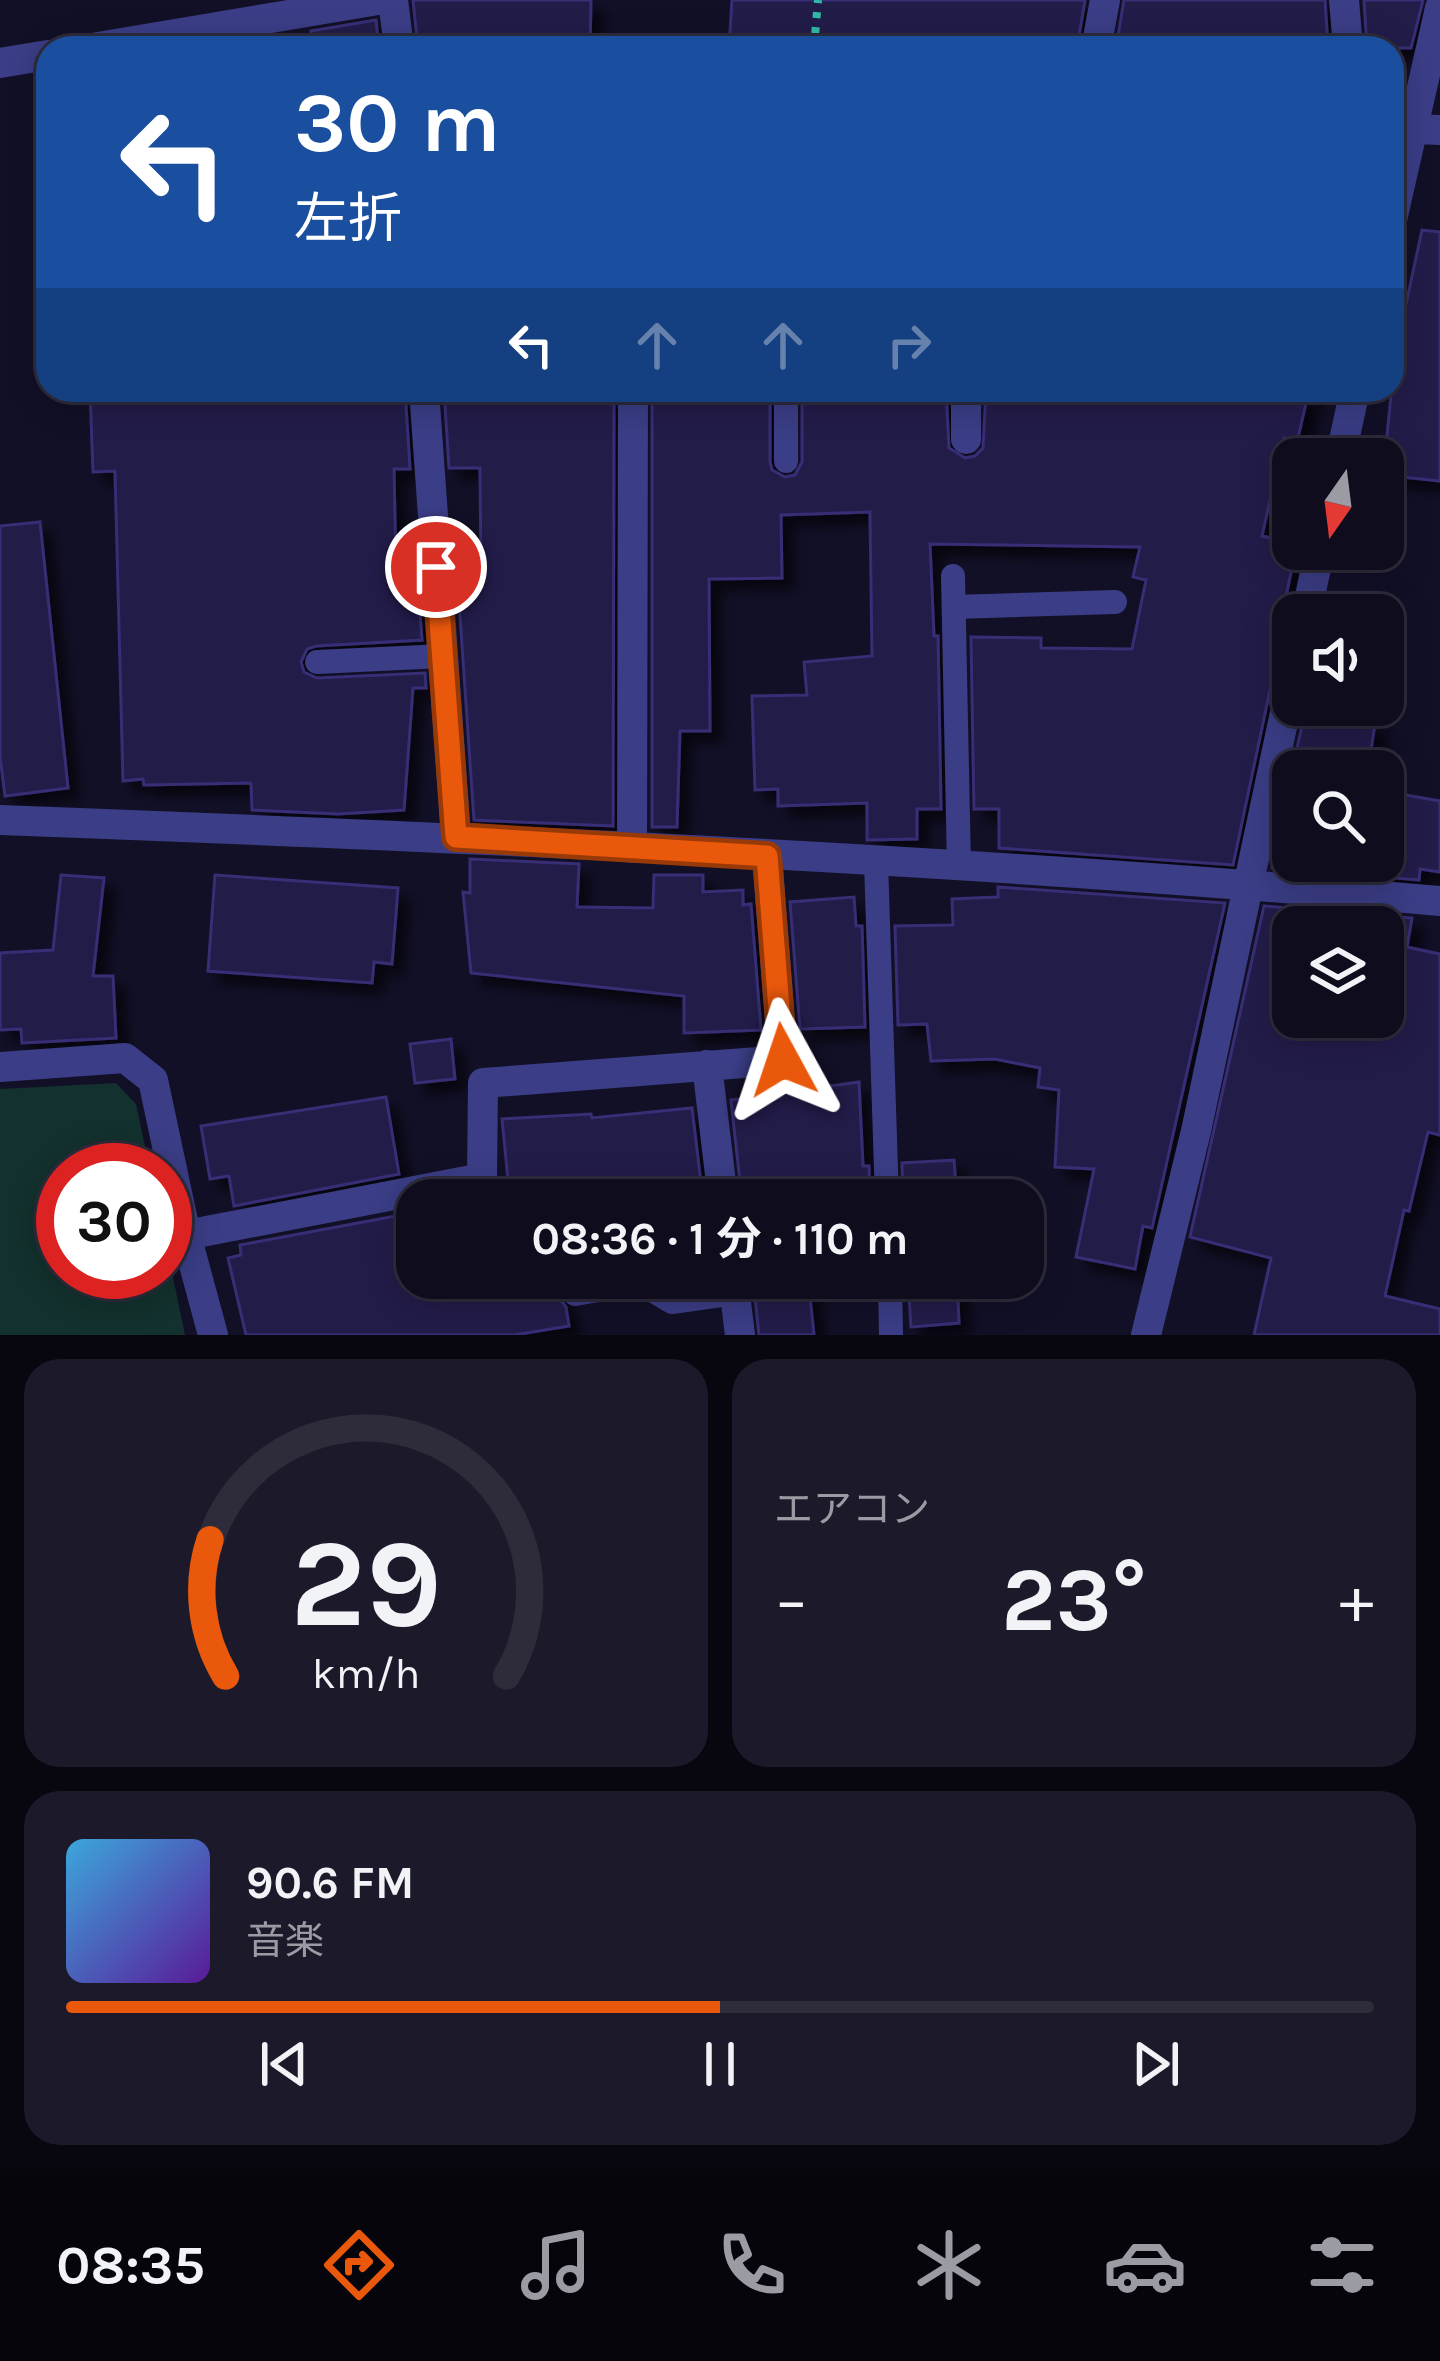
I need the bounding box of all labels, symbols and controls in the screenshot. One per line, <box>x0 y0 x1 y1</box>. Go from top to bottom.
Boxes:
text: 30 m <box>294 74 500 172</box>
icon: left <box>96 84 252 240</box>
text: 左折 <box>294 187 402 251</box>
icon: left <box>498 312 564 378</box>
icon: ahead <box>624 312 690 378</box>
icon: ahead <box>750 312 816 378</box>
icon: right <box>876 312 942 378</box>
north arrow <box>1272 438 1404 570</box>
map controls <box>1272 438 1404 1038</box>
pin <box>385 516 487 618</box>
icon: arrive <box>403 534 469 600</box>
button: sound <box>1272 594 1404 726</box>
button: search <box>1272 750 1404 882</box>
button: layers <box>1272 906 1404 1038</box>
position arrow <box>720 997 846 1123</box>
speed limit sign: 30 <box>36 1143 192 1299</box>
text: 08:36 · 1 分 · 110 m <box>532 1213 908 1265</box>
text: エアコン <box>774 1486 930 1532</box>
text: 29 <box>290 1511 442 1656</box>
text: 23° <box>1001 1547 1147 1653</box>
text: − <box>774 1561 809 1639</box>
text: + <box>1339 1561 1374 1639</box>
text: km/h <box>312 1649 420 1699</box>
text: 90.6 FM <box>246 1857 414 1909</box>
text: 音楽 <box>246 1918 324 1964</box>
icon: previous <box>251 2031 317 2097</box>
icon: pause <box>687 2031 753 2097</box>
icon: next <box>1123 2031 1189 2097</box>
icon: directions <box>317 2223 401 2307</box>
icon: music <box>514 2223 598 2307</box>
icon: phone <box>710 2223 794 2307</box>
icon: climate <box>907 2223 991 2307</box>
icon: car <box>1103 2223 1187 2307</box>
icon: filters <box>1300 2223 1384 2307</box>
text: 08:35 <box>56 2233 205 2297</box>

